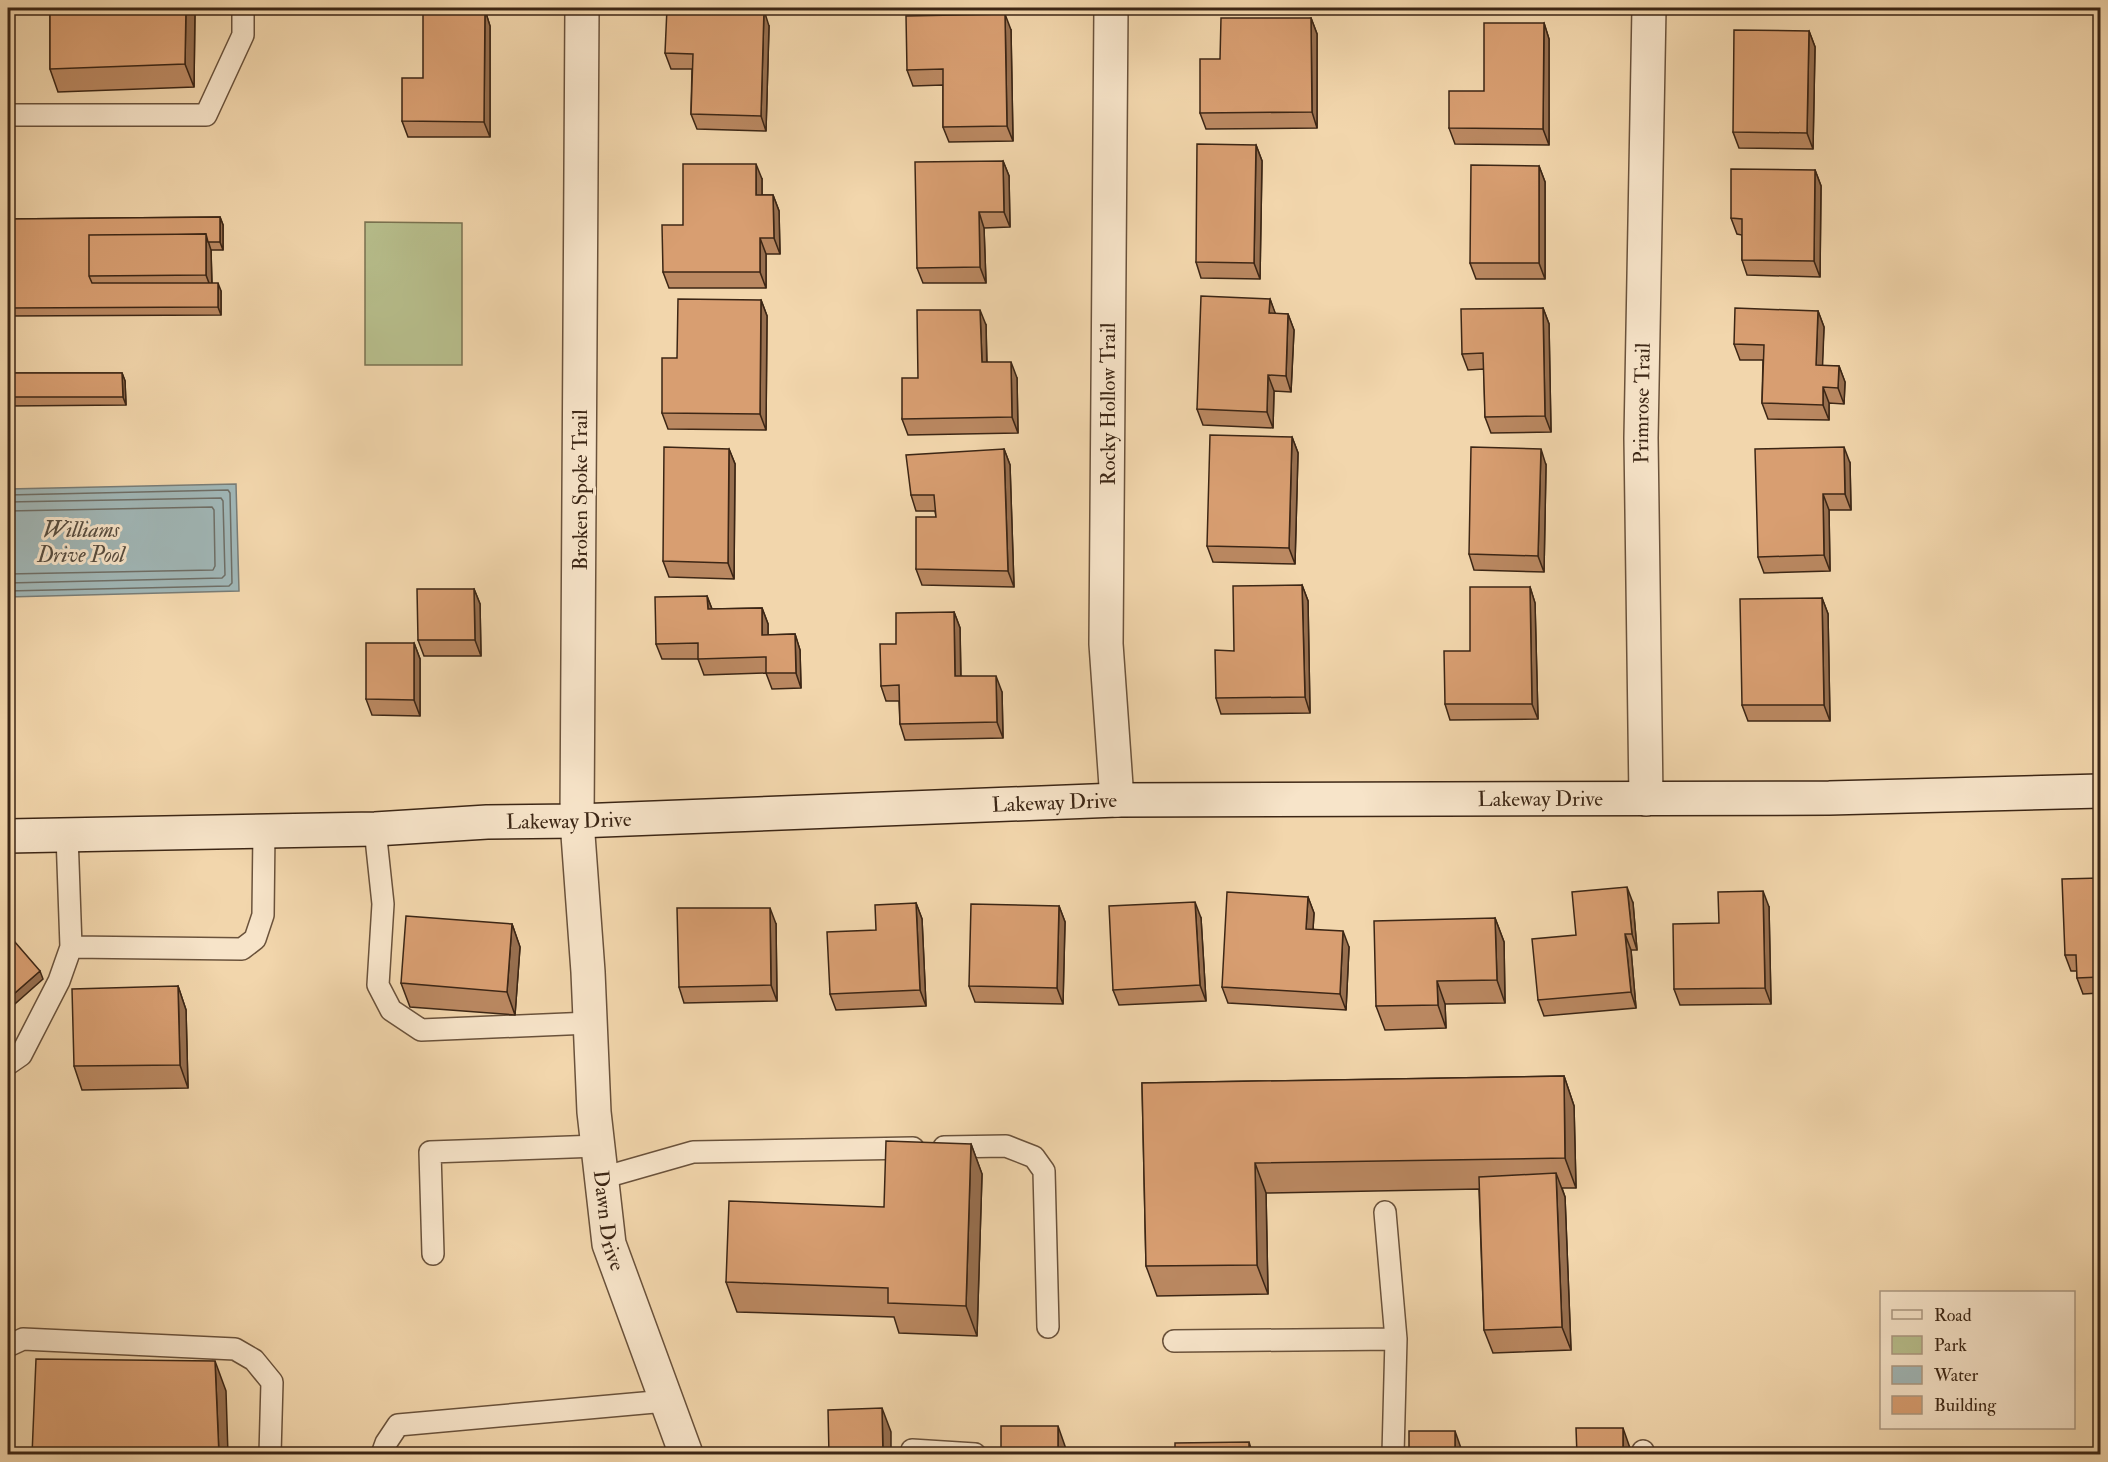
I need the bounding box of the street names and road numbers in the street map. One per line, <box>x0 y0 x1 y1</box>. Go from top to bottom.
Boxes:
street label: Rocky Hollow Trail <box>1095 322 1122 485</box>
street label: Primrose Trail <box>1628 342 1657 464</box>
street label: Broken Spoke Trail <box>567 409 594 571</box>
street label: Lakeway Drive <box>1478 786 1603 813</box>
street label: Lakeway Drive <box>991 787 1118 819</box>
street label: Lakeway Drive <box>506 806 632 836</box>
street label: Dawn Drive <box>587 1169 631 1275</box>

